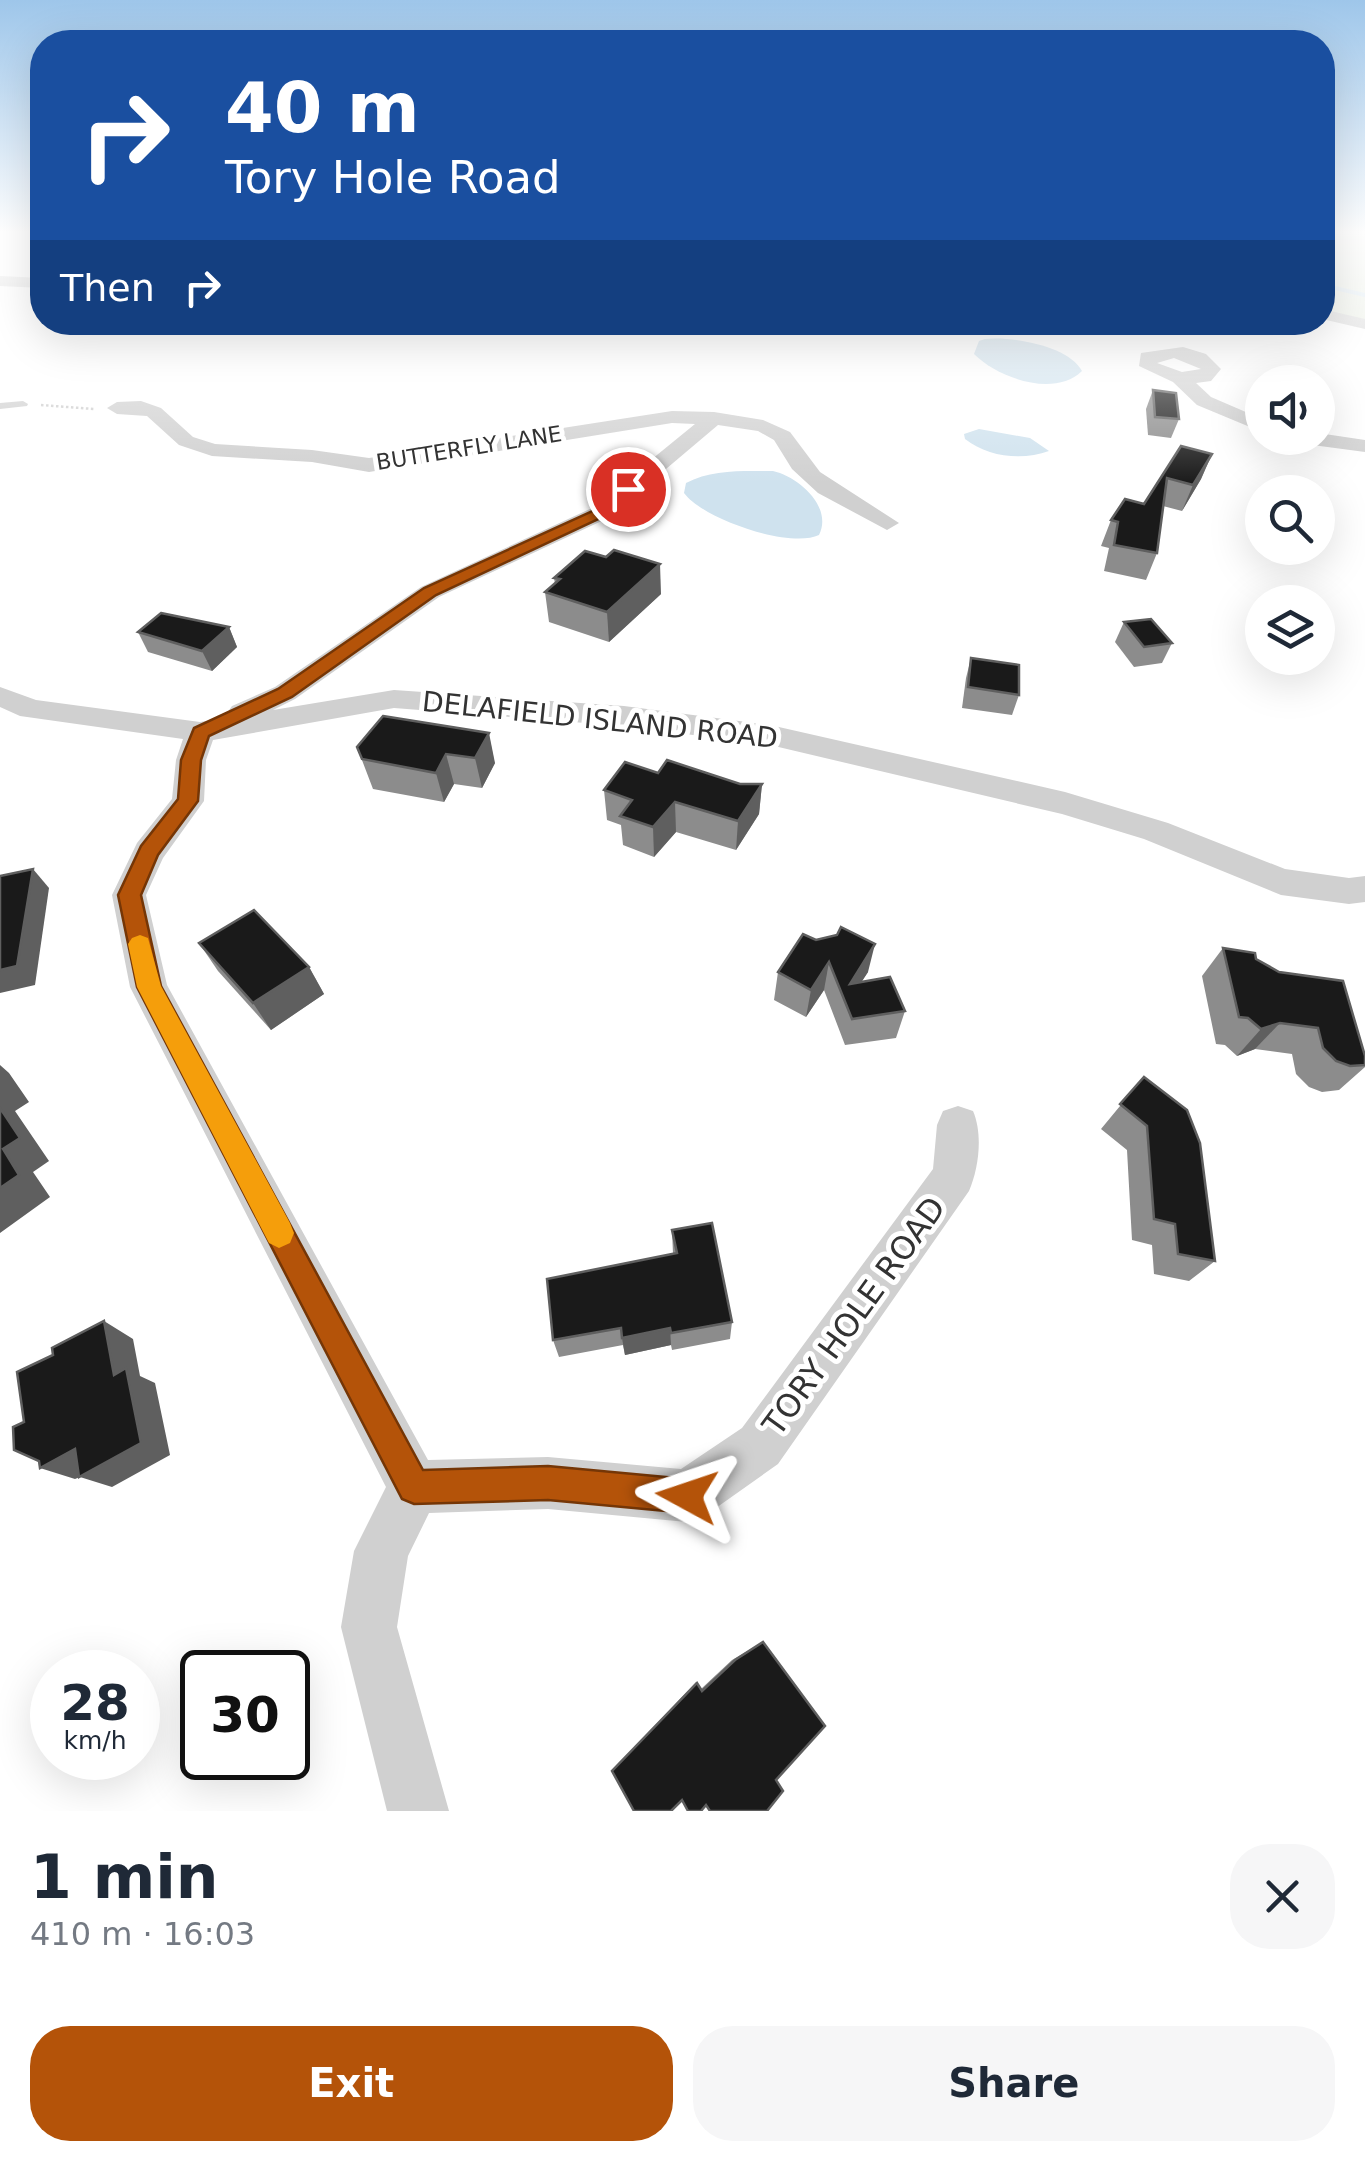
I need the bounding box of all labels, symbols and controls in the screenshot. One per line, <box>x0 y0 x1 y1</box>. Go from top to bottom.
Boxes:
text: 40 m <box>225 67 420 149</box>
icon: right <box>60 70 190 200</box>
text: Tory Hole Road <box>225 151 561 204</box>
icon: right <box>175 260 230 315</box>
text: Then <box>60 266 155 310</box>
map controls <box>1245 365 1335 675</box>
button: sound <box>1245 365 1335 455</box>
street label: BUTTERFLY LANE <box>374 421 564 475</box>
pin <box>586 447 671 532</box>
icon: arrive <box>601 462 656 517</box>
button: search <box>1245 475 1335 565</box>
button: layers <box>1245 585 1335 675</box>
street label: DELAFIELD ISLAND ROAD <box>421 685 779 755</box>
street label: TORY HOLE ROAD <box>754 1189 953 1443</box>
position arrow <box>635 1444 739 1548</box>
speed limit sign: 30 <box>180 1650 310 1780</box>
text: 28 <box>60 1674 130 1732</box>
text: km/h <box>63 1726 127 1755</box>
text: 1 min <box>30 1842 218 1912</box>
button: close <box>1230 1844 1335 1949</box>
text: 410 m · 16:03 <box>30 1915 255 1953</box>
button: Exit <box>30 2026 673 2141</box>
button: Share <box>693 2026 1335 2141</box>

